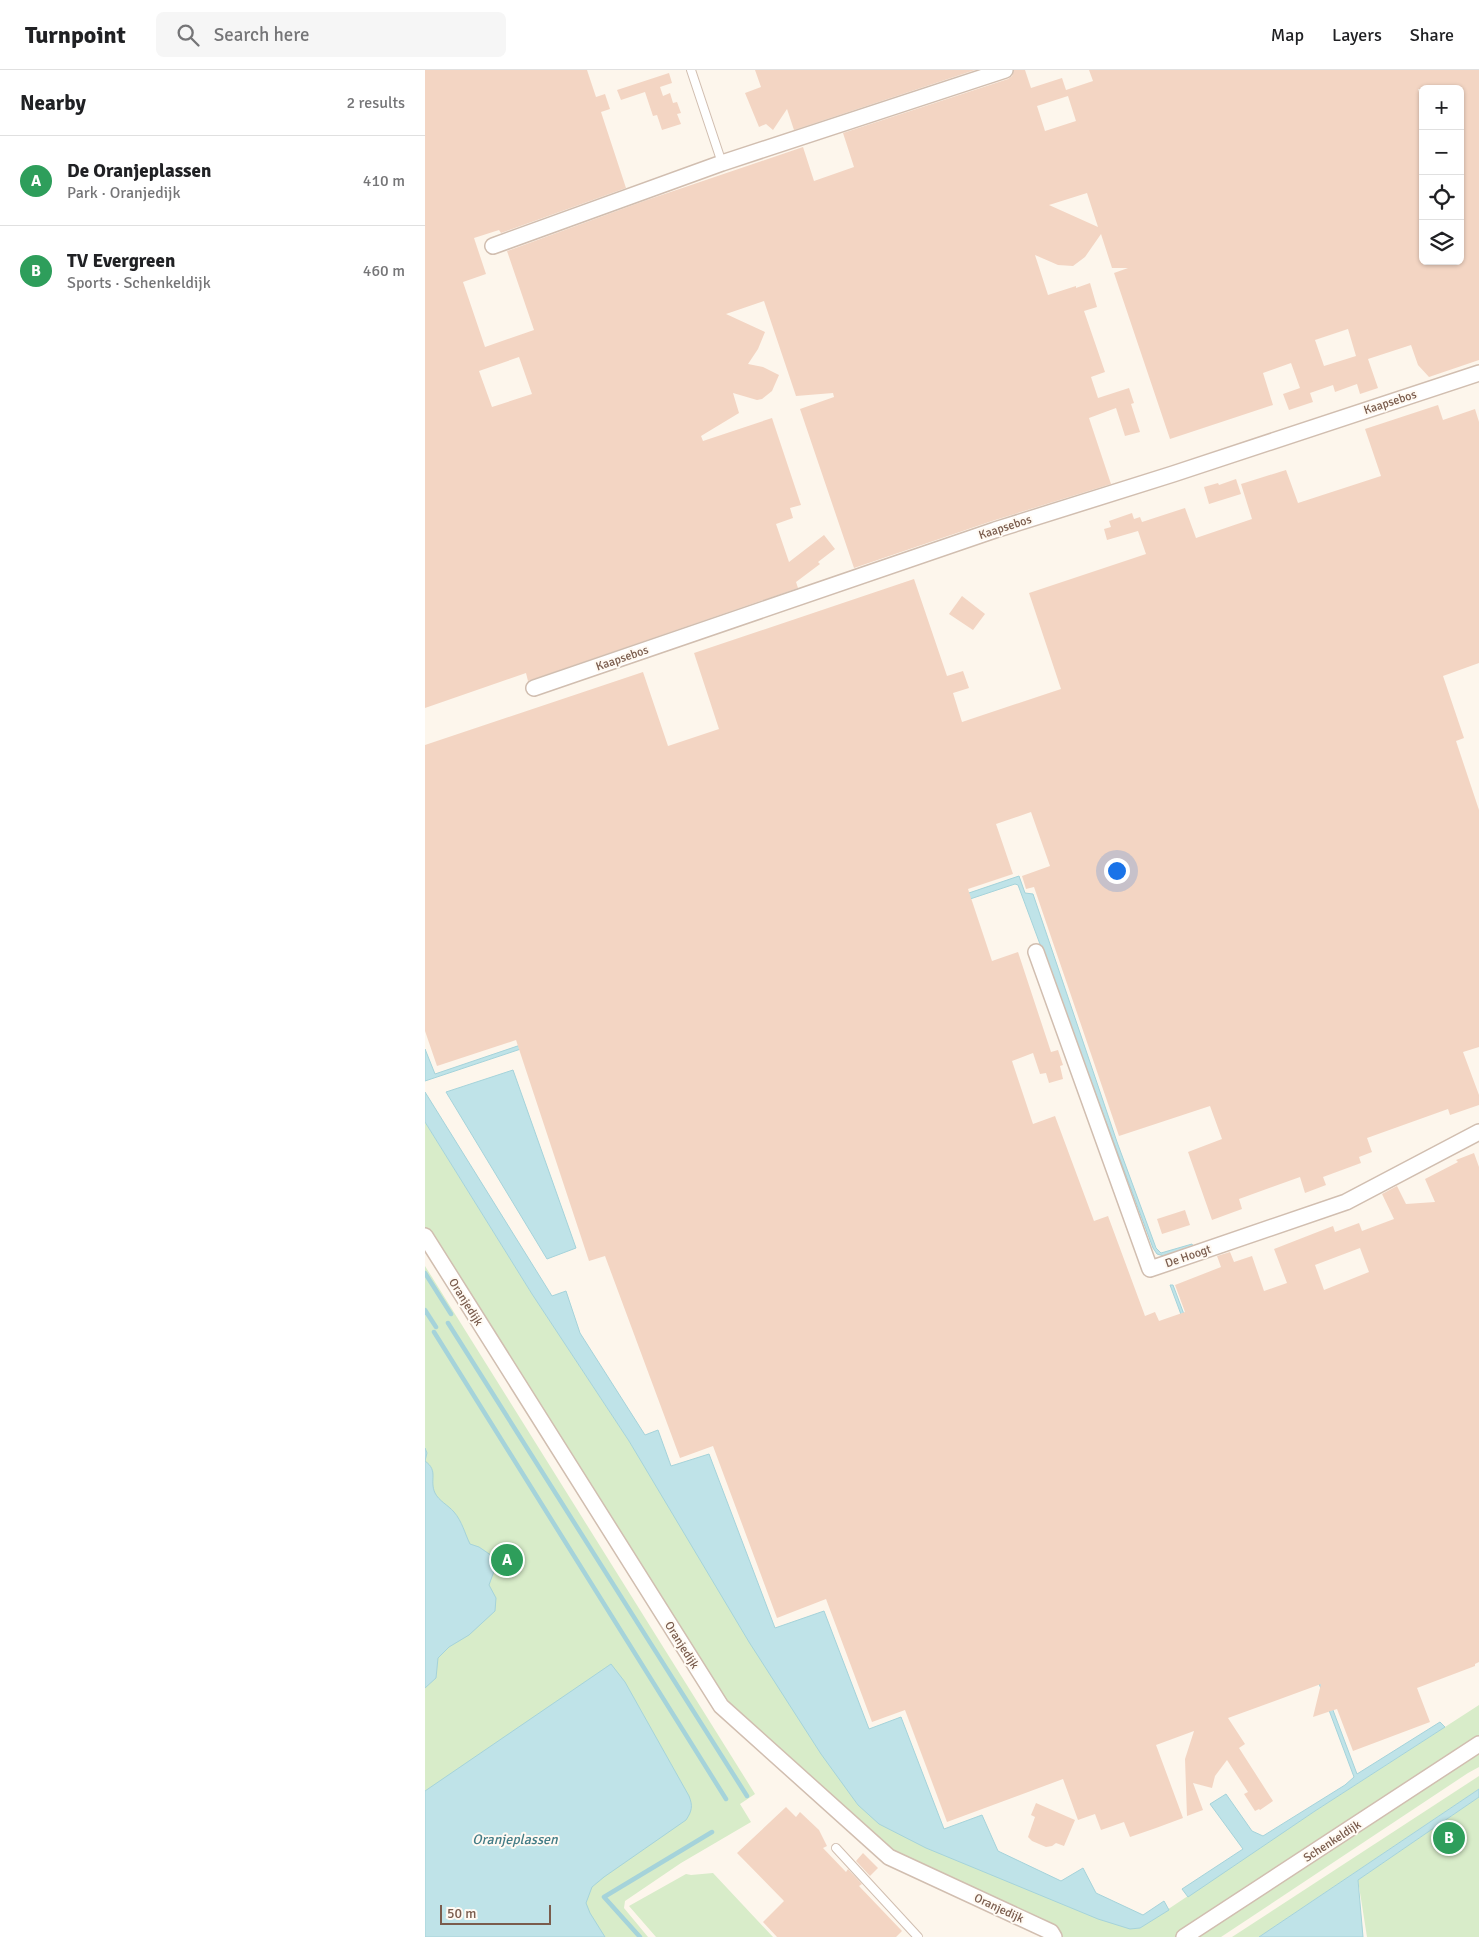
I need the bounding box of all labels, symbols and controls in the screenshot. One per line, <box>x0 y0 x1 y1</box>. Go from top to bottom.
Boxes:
search box <box>156 12 506 57</box>
text: Turnpoint <box>25 20 126 50</box>
icon: search <box>174 21 202 49</box>
text: Search here <box>214 23 309 47</box>
text: Map <box>1271 24 1304 46</box>
text: Layers <box>1332 24 1382 46</box>
text: Share <box>1410 24 1454 46</box>
map controls <box>1419 85 1464 265</box>
button: + <box>1419 85 1464 130</box>
text: Nearby <box>20 90 86 116</box>
text: 2 results <box>346 93 405 113</box>
button: − <box>1419 130 1464 175</box>
text: De Oranjeplassen <box>67 159 211 183</box>
text: A <box>31 171 41 191</box>
text: 410 m <box>363 171 405 191</box>
button: locate <box>1419 175 1464 220</box>
text: Park · Oranjedijk <box>67 183 181 203</box>
button: layers <box>1419 220 1464 265</box>
text: TV Evergreen <box>67 249 175 273</box>
text: B <box>31 261 41 281</box>
text: 460 m <box>363 261 405 281</box>
text: Sports · Schenkeldijk <box>67 273 211 293</box>
street label: Kaapsebos <box>1362 387 1419 418</box>
street label: Kaapsebos <box>977 512 1034 543</box>
street label: Kaapsebos <box>594 642 650 674</box>
your location <box>1104 858 1130 884</box>
street label: De Hoogt <box>1163 1242 1213 1271</box>
street label: Oranjedijk <box>445 1276 486 1329</box>
pin: A <box>491 1541 523 1579</box>
street label: Oranjedijk <box>661 1619 702 1672</box>
street label: Schenkeldijk <box>1301 1817 1364 1866</box>
pin: B <box>1433 1819 1465 1857</box>
water label: Oranjeplassen <box>472 1831 558 1848</box>
street label: Oranjedijk <box>972 1890 1026 1926</box>
scale bar <box>440 1902 551 1925</box>
text: 50 m <box>447 1905 476 1922</box>

